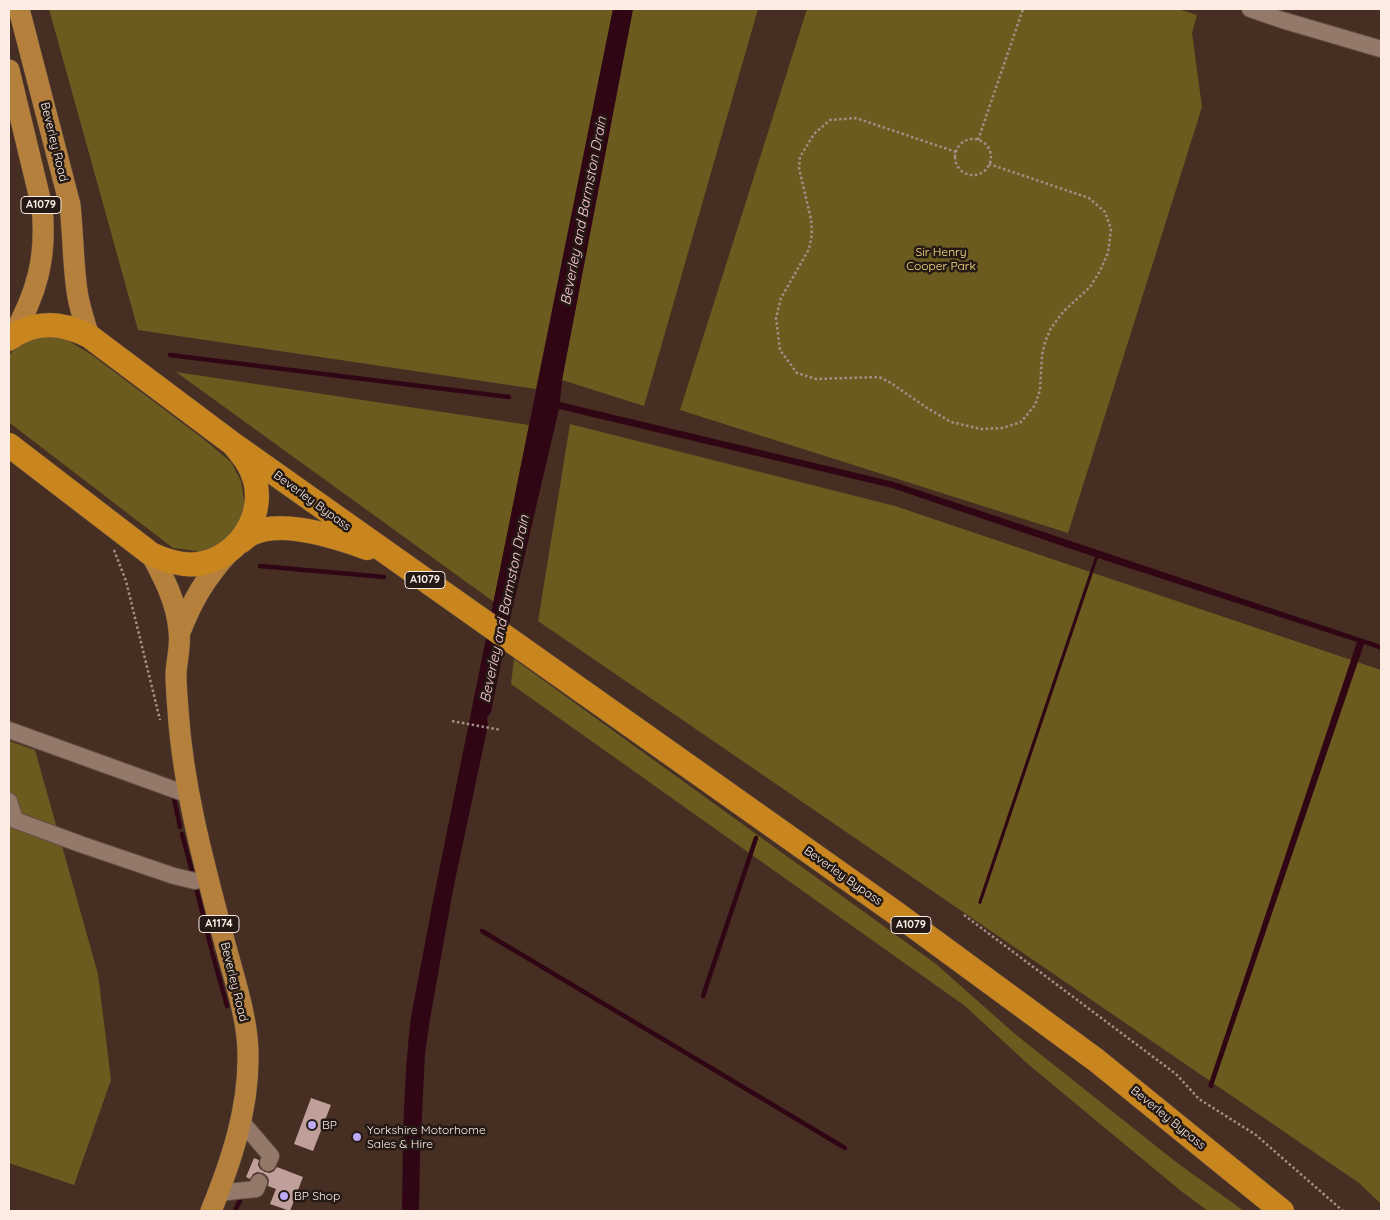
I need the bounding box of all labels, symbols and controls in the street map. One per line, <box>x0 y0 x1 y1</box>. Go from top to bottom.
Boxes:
street label: Beverley Road <box>37 101 71 183</box>
water label: Beverley and Barmston Drain <box>557 115 611 307</box>
road number: A1079 <box>21 196 61 214</box>
park label: Sir Henry Cooper Park <box>906 245 976 273</box>
street label: Beverley Bypass <box>271 468 353 534</box>
water label: Beverley and Barmston Drain <box>477 514 533 704</box>
road number: A1079 <box>405 572 445 588</box>
street label: Beverley Bypass <box>801 844 885 908</box>
road number: A1174 <box>199 916 239 932</box>
road number: A1079 <box>891 916 931 934</box>
street label: Beverley Road <box>217 941 251 1023</box>
street label: Beverley Bypass <box>1128 1083 1208 1153</box>
place label: BP <box>322 1118 337 1132</box>
marker: BP <box>306 1119 318 1131</box>
place label: Yorkshire Motorhome Sales & Hire <box>367 1123 486 1151</box>
marker: Yorkshire Motorhome Sales & Hire <box>351 1131 363 1143</box>
place label: BP Shop <box>294 1189 340 1203</box>
marker: BP Shop <box>278 1190 290 1202</box>

